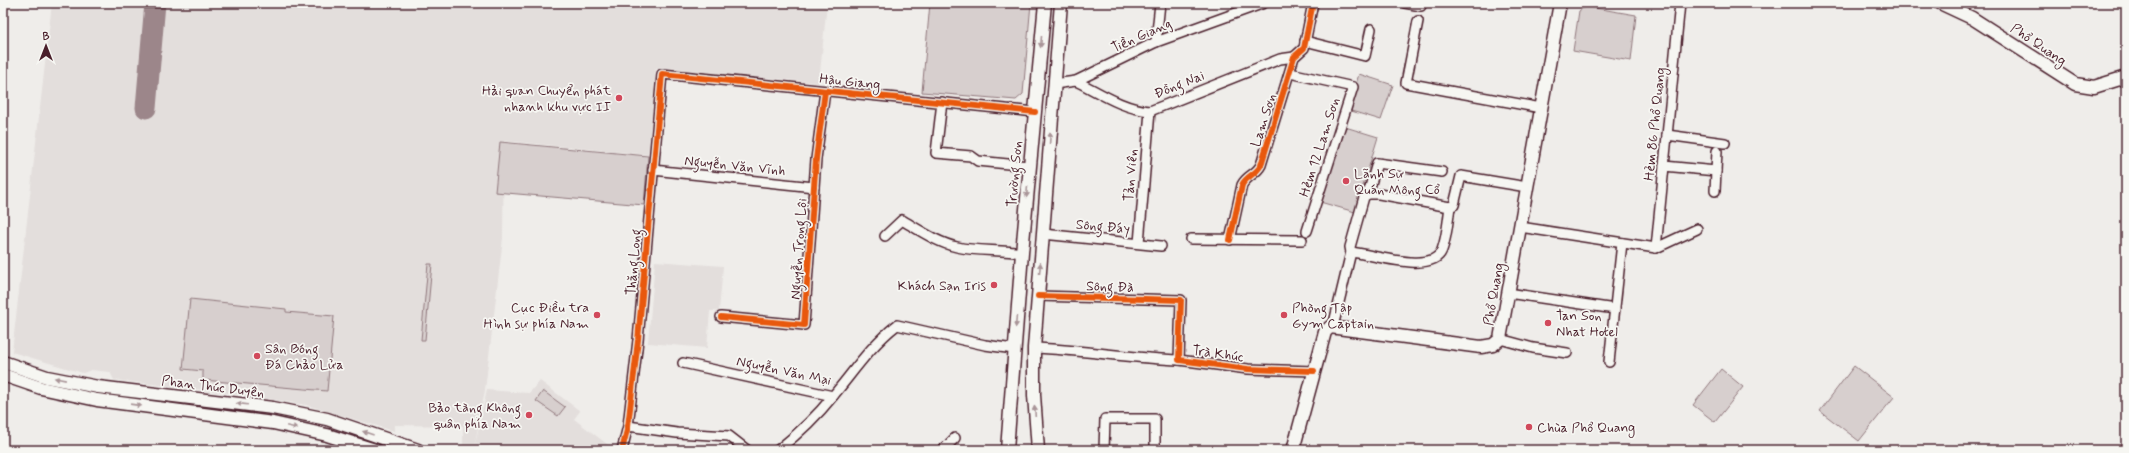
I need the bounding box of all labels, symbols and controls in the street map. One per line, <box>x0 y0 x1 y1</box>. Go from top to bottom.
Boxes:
street label: Tiền Giang <box>1109 15 1174 57</box>
street label: Phổ Quang <box>2007 20 2070 71</box>
north arrow <box>26 26 66 66</box>
text: B <box>43 30 50 44</box>
one-way arrow <box>1038 36 1045 48</box>
street label: Đồng Nai <box>1152 67 1208 105</box>
street label: Hẻm 86 Phổ Quang <box>1640 67 1671 182</box>
street label: Hậu Giang <box>818 70 881 95</box>
place label: Hải quan Chuyển phát nhanh khu vực II <box>482 82 612 116</box>
street label: Lam Sơn <box>1247 91 1281 149</box>
marker: Hải quan Chuyển phát nhanh khu vực II <box>614 93 624 103</box>
street label: Hẻm 12 Lam Sơn <box>1295 95 1344 199</box>
one-way arrow <box>1046 132 1053 144</box>
street label: Trường Sơn <box>1003 140 1029 208</box>
street label: Tản Viên <box>1120 148 1142 202</box>
street label: Nguyễn Văn Vĩnh <box>683 152 786 182</box>
place label: Lãnh Sự Quán Mông Cổ <box>1354 165 1440 201</box>
marker: Lãnh Sự Quán Mông Cổ <box>1341 176 1351 186</box>
one-way arrow <box>1024 186 1030 198</box>
street label: Nguyễn Trọng Lội <box>786 198 814 301</box>
street label: Sông Đáy <box>1075 216 1131 240</box>
street label: Thăng Long <box>622 228 648 296</box>
street label: Phổ Quang <box>1480 261 1509 327</box>
one-way arrow <box>1037 262 1044 274</box>
place label: Khách Sạn Iris <box>898 277 986 295</box>
street label: Sông Đà <box>1086 277 1134 299</box>
marker: Khách Sạn Iris <box>989 280 999 290</box>
place label: Cục Điều tra Hình sự phía Nam <box>483 299 589 333</box>
place label: Phòng Tập Gym Captain <box>1292 299 1374 333</box>
place label: Tan Son Nhat Hotel <box>1556 307 1618 341</box>
marker: Cục Điều tra Hình sự phía Nam <box>592 310 602 320</box>
marker: Phòng Tập Gym Captain <box>1279 310 1289 320</box>
one-way arrow <box>1013 316 1020 328</box>
marker: Tan Son Nhat Hotel <box>1543 318 1553 328</box>
place label: Sân Bóng Đá Chảo Lửa <box>265 340 343 374</box>
street label: Trà Khúc <box>1191 341 1245 367</box>
marker: Sân Bóng Đá Chảo Lửa <box>252 351 262 361</box>
street label: Nguyễn Văn Mại <box>734 352 833 392</box>
street label: Phan Thúc Duyện <box>160 372 265 402</box>
one-way arrow <box>54 376 66 382</box>
place label: Bảo tàng Không quân phía Nam <box>428 399 521 433</box>
one-way arrow <box>236 401 248 407</box>
one-way arrow <box>130 402 142 408</box>
one-way arrow <box>1031 405 1038 417</box>
marker: Bảo tàng Không quân phía Nam <box>524 410 534 420</box>
place label: Chùa Phổ Quang <box>1537 419 1635 438</box>
marker: Chùa Phổ Quang <box>1524 422 1534 432</box>
one-way arrow <box>286 425 298 431</box>
one-way arrow <box>361 430 373 436</box>

